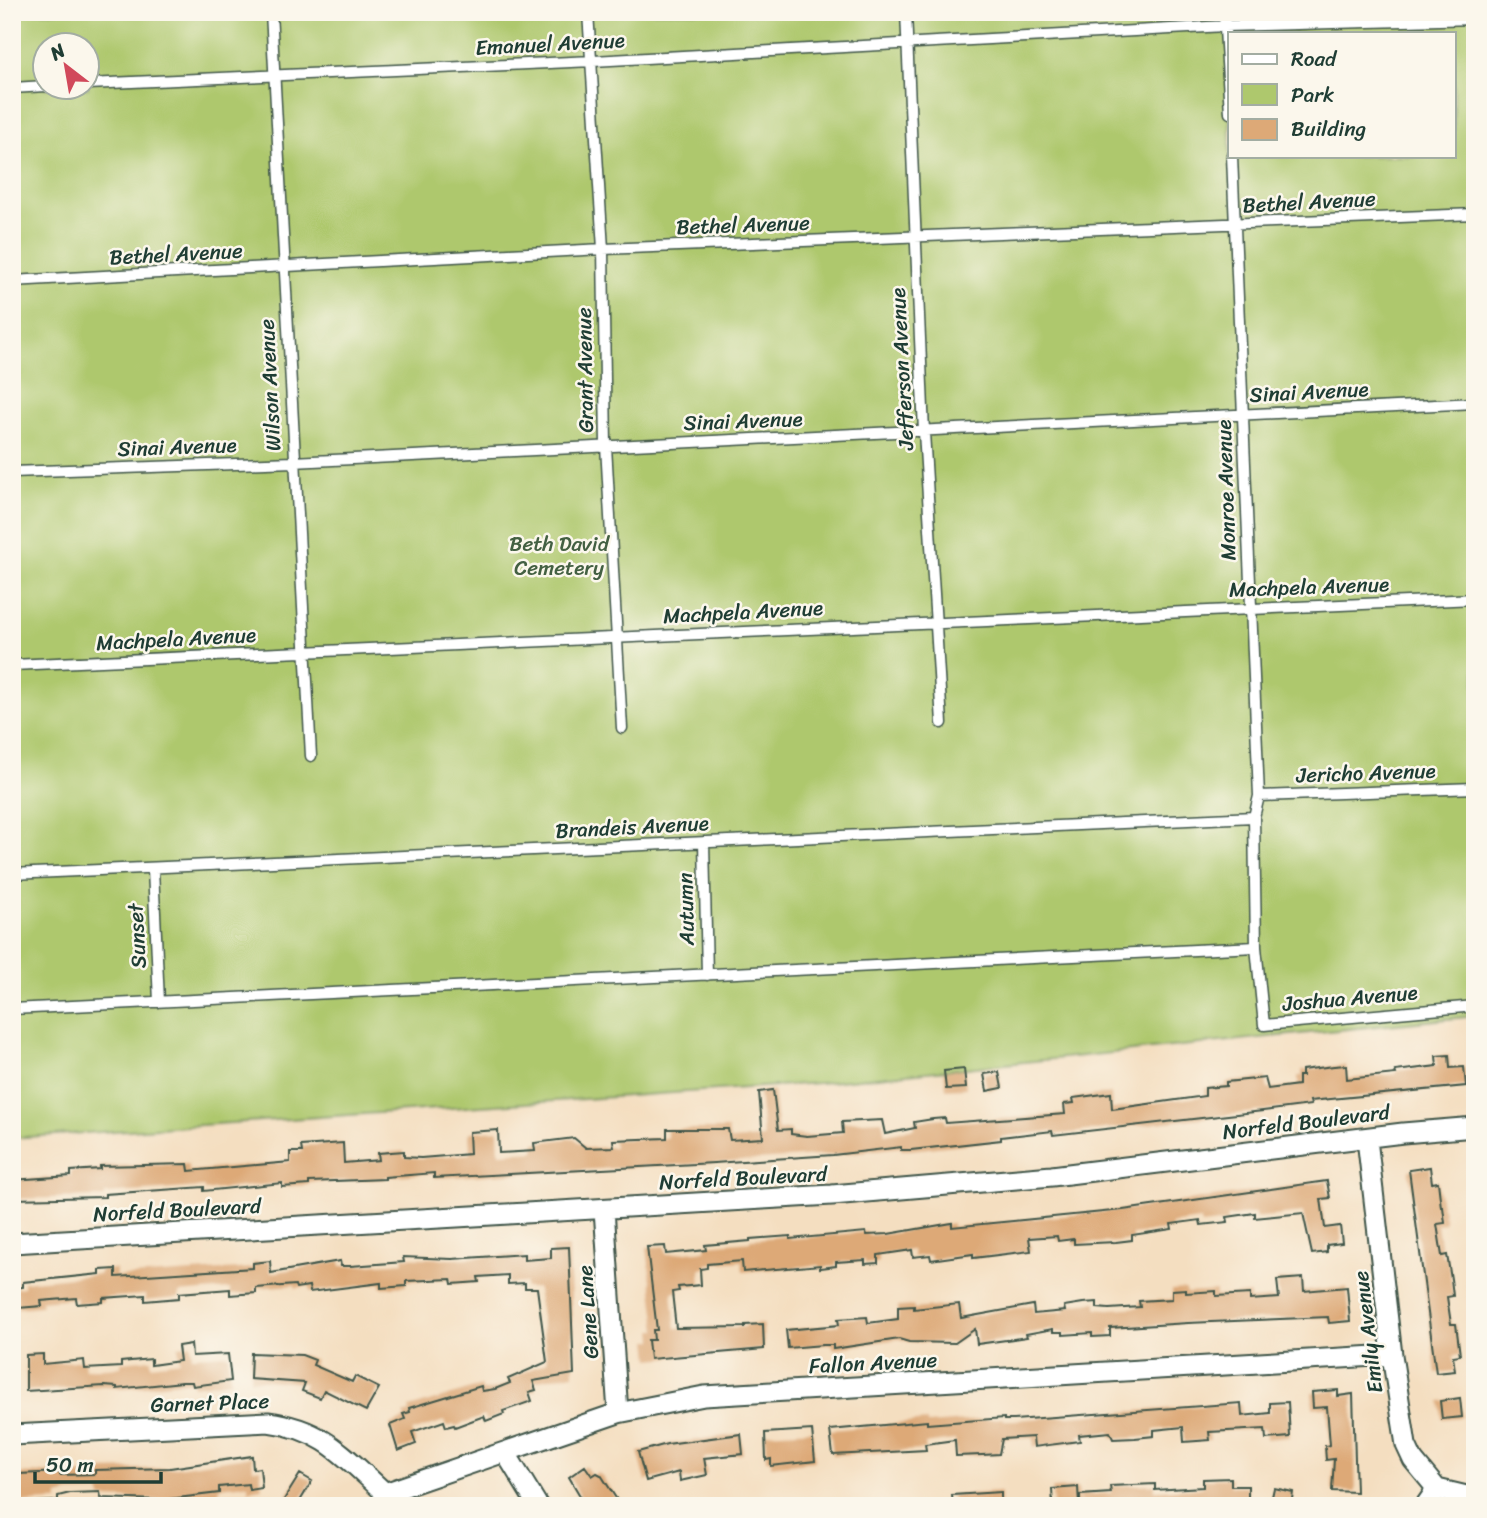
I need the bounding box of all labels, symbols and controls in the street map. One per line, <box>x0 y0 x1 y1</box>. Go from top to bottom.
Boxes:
street label: Emanuel Avenue <box>474 21 626 67</box>
north arrow <box>32 32 102 102</box>
legend <box>1228 32 1456 158</box>
text: N <box>43 34 72 70</box>
text: Road <box>1291 40 1338 78</box>
text: Park <box>1291 76 1334 114</box>
text: Building <box>1291 110 1367 148</box>
street label: Bethel Avenue <box>1241 180 1377 224</box>
street label: Bethel Avenue <box>676 204 811 246</box>
street label: Bethel Avenue <box>108 232 244 276</box>
street label: Jefferson Avenue <box>879 287 925 452</box>
street label: Grant Avenue <box>565 307 605 433</box>
street label: Wilson Avenue <box>248 318 292 452</box>
street label: Sinai Avenue <box>1248 370 1370 414</box>
street label: Sinai Avenue <box>683 400 803 442</box>
street label: Monroe Avenue <box>1205 419 1247 561</box>
street label: Sinai Avenue <box>117 426 237 468</box>
park label: Beth David Cemetery <box>509 525 611 587</box>
street label: Machpela Avenue <box>1228 565 1390 609</box>
street label: Machpela Avenue <box>662 589 824 635</box>
street label: Machpela Avenue <box>95 616 257 662</box>
street label: Jericho Avenue <box>1295 752 1436 794</box>
street label: Brandeis Avenue <box>554 804 710 850</box>
street label: Autumn <box>666 872 706 947</box>
street label: Sunset <box>116 901 158 969</box>
street label: Joshua Avenue <box>1280 973 1419 1023</box>
street label: Norfeld Boulevard <box>1220 1093 1394 1151</box>
street label: Norfeld Boulevard <box>658 1155 830 1201</box>
street label: Norfeld Boulevard <box>92 1187 264 1233</box>
street label: Gene Lane <box>566 1264 610 1360</box>
street label: Emily Avenue <box>1342 1268 1394 1396</box>
street label: Fallon Avenue <box>808 1341 938 1385</box>
street label: Garnet Place <box>150 1382 270 1424</box>
scale bar <box>35 1441 161 1485</box>
text: 50 m <box>46 1446 94 1484</box>

